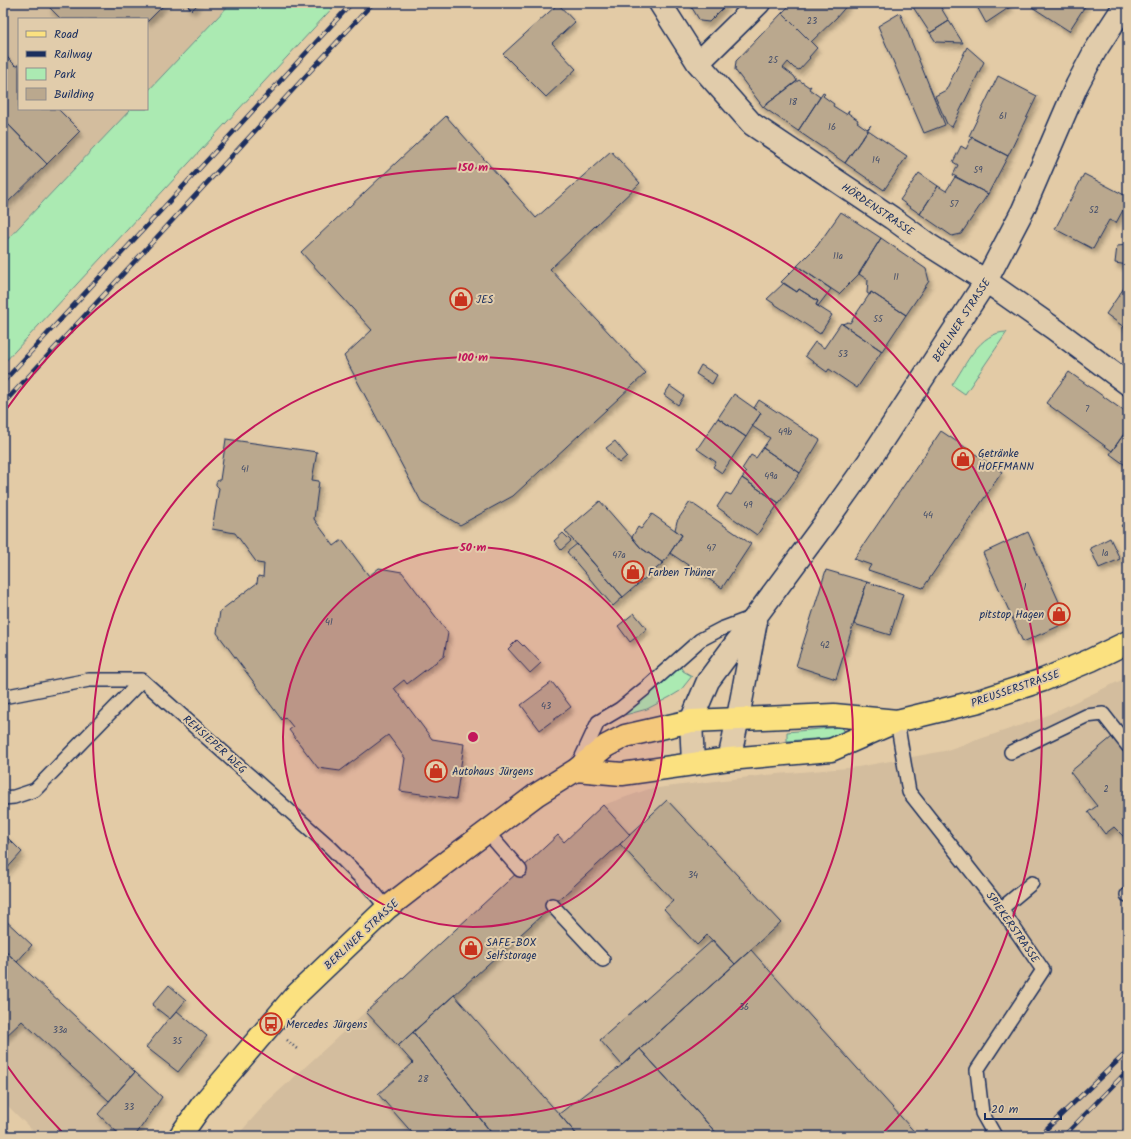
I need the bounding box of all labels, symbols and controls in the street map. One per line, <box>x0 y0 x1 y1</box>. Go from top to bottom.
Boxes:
house number: 23 <box>807 14 817 29</box>
legend <box>18 18 148 110</box>
text: Road <box>54 25 79 44</box>
text: Railway <box>54 45 92 64</box>
house number: 25 <box>768 53 779 68</box>
text: Park <box>54 65 76 84</box>
text: Building <box>54 85 94 104</box>
house number: 18 <box>789 95 798 110</box>
house number: 61 <box>999 109 1007 124</box>
house number: 16 <box>828 120 836 135</box>
house number: 14 <box>872 153 880 168</box>
text: 150 m <box>458 158 488 177</box>
house number: 59 <box>973 163 983 178</box>
street label: HÖRDENSTRASSE <box>837 179 918 241</box>
house number: 57 <box>950 197 959 212</box>
house number: 52 <box>1089 203 1099 218</box>
house number: 11a <box>833 249 843 264</box>
house number: 11 <box>893 270 899 285</box>
street label: BERLINER STRASSE <box>928 275 996 366</box>
shop icon: JES <box>448 286 474 312</box>
place label: JES <box>476 291 494 309</box>
house number: 55 <box>873 312 884 327</box>
house number: 53 <box>838 347 848 362</box>
text: 100 m <box>458 348 488 367</box>
house number: 7 <box>1085 402 1090 417</box>
house number: 49b <box>778 425 792 440</box>
place label: Getränke HOFFMANN <box>978 445 1034 476</box>
shop icon: Getränke HOFFMANN <box>950 446 976 472</box>
house number: 41 <box>241 462 249 477</box>
house number: 49a <box>764 469 778 484</box>
house number: 49 <box>743 498 753 513</box>
house number: 44 <box>923 508 933 523</box>
text: 50 m <box>459 538 487 557</box>
house number: 47 <box>706 541 716 556</box>
house number: 1a <box>1101 546 1109 561</box>
house number: 47a <box>612 548 626 563</box>
shop icon: Farben Thüner <box>620 559 646 585</box>
place label: Farben Thüner <box>648 564 716 582</box>
house number: 1 <box>1024 580 1027 595</box>
shop icon: pitstop Hagen <box>1046 601 1072 627</box>
place label: pitstop Hagen <box>979 606 1044 624</box>
house number: 41 <box>325 615 333 630</box>
house number: 42 <box>820 638 830 653</box>
street label: PREUSSERSTRASSE <box>968 665 1063 713</box>
house number: 43 <box>541 699 551 714</box>
street label: REHSIEPER WEG <box>178 711 250 779</box>
centre of rings <box>466 730 480 744</box>
shop icon: Autohaus Jürgens <box>423 758 449 784</box>
place label: Autohaus Jürgens <box>452 763 534 781</box>
house number: 2 <box>1103 782 1109 797</box>
house number: 34 <box>688 868 698 883</box>
street label: SPIEKERSTRASSE <box>981 888 1044 968</box>
street label: BERLINER STRASSE <box>320 895 404 974</box>
place label: SAFE-BOX Selfstorage <box>486 934 537 965</box>
shop icon: SAFE-BOX Selfstorage <box>458 935 484 961</box>
house number: 36 <box>739 1000 749 1015</box>
bus stop icon: Mercedes Jürgens <box>258 1011 284 1037</box>
place label: Mercedes Jürgens <box>286 1016 368 1034</box>
house number: 33a <box>53 1023 67 1038</box>
house number: 35 <box>172 1034 183 1049</box>
house number: 28 <box>418 1072 429 1087</box>
scale bar <box>985 1095 1061 1121</box>
house number: 33 <box>124 1100 134 1115</box>
text: 20 m <box>991 1100 1019 1119</box>

